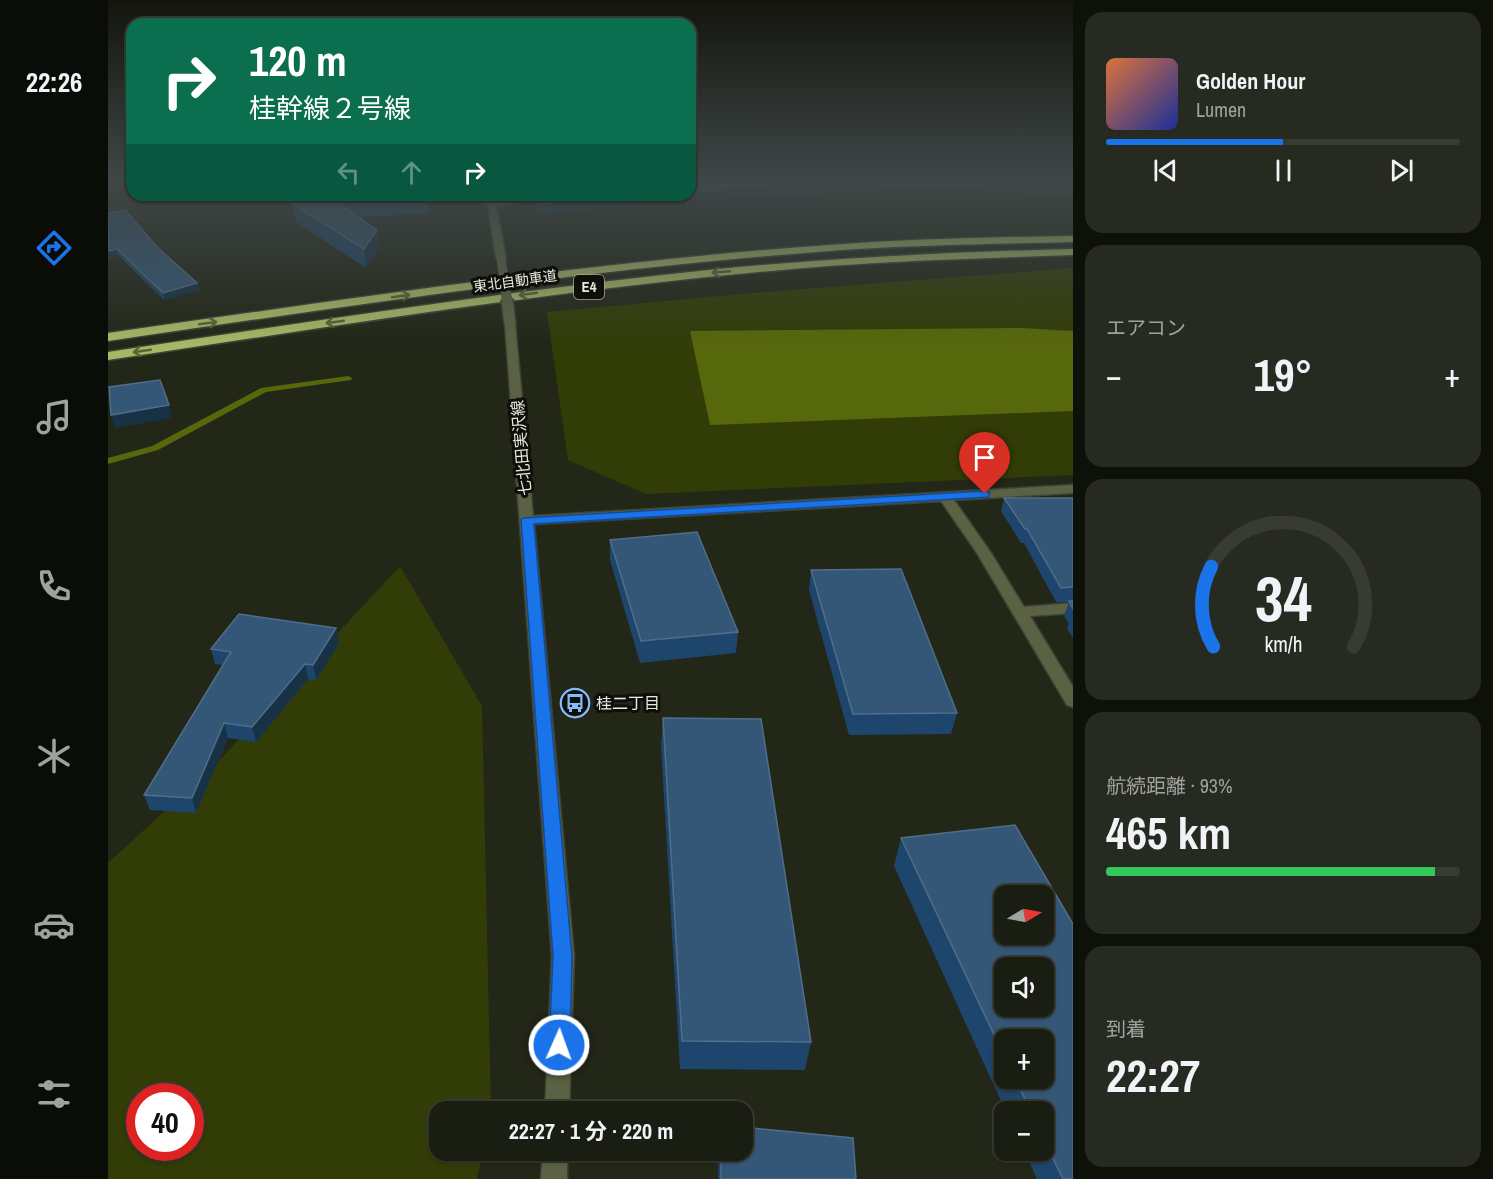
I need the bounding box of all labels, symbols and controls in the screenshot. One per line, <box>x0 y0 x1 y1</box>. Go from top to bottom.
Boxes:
text: 120 m <box>249 33 347 89</box>
icon: right <box>150 42 228 120</box>
text: 22:26 <box>26 64 82 100</box>
text: Golden Hour <box>1196 66 1305 96</box>
text: 桂幹線２号線 <box>249 90 411 126</box>
text: Lumen <box>1196 96 1246 123</box>
icon: previous <box>1149 154 1182 187</box>
icon: pause <box>1267 154 1300 187</box>
icon: next <box>1385 154 1418 187</box>
icon: left <box>332 156 365 189</box>
icon: ahead <box>395 156 428 189</box>
icon: right <box>458 156 491 189</box>
icon: directions <box>33 227 75 269</box>
street label: 東北自動車道 <box>472 266 558 296</box>
one-way arrow <box>712 267 732 278</box>
road number: E4 <box>574 275 604 299</box>
one-way arrow <box>518 289 538 300</box>
one-way arrow <box>390 290 410 301</box>
text: エアコン <box>1106 314 1186 341</box>
one-way arrow <box>325 317 345 328</box>
one-way arrow <box>197 318 217 329</box>
text: 19° <box>1253 344 1313 405</box>
one-way arrow <box>132 345 152 356</box>
text: − <box>1106 353 1122 397</box>
text: + <box>1444 353 1460 397</box>
icon: music <box>33 396 75 438</box>
street label: 七北田実沢線 <box>506 399 536 497</box>
pin <box>959 432 1010 494</box>
icon: arrive <box>968 441 1001 474</box>
text: 34 <box>1255 556 1311 640</box>
icon: phone <box>33 565 75 607</box>
text: km/h <box>1264 630 1302 659</box>
bus stop icon: 桂二丁目 <box>559 687 591 719</box>
place label: 桂二丁目 <box>596 692 660 714</box>
icon: climate <box>33 735 75 777</box>
text: 航続距離 · 93% <box>1106 772 1233 799</box>
text: 465 km <box>1106 802 1231 863</box>
north arrow <box>994 885 1054 945</box>
map controls <box>994 885 1054 1161</box>
icon: car <box>33 904 75 946</box>
button: sound <box>994 957 1054 1017</box>
position arrow <box>527 1013 591 1077</box>
text: 到着 <box>1106 1015 1146 1042</box>
button: + <box>994 1029 1054 1089</box>
text: 22:27 <box>1106 1045 1200 1106</box>
icon: filters <box>33 1073 75 1115</box>
speed limit sign: 40 <box>126 1083 204 1161</box>
button: − <box>994 1101 1054 1161</box>
text: 22:27 · 1 分 · 220 m <box>509 1116 673 1146</box>

